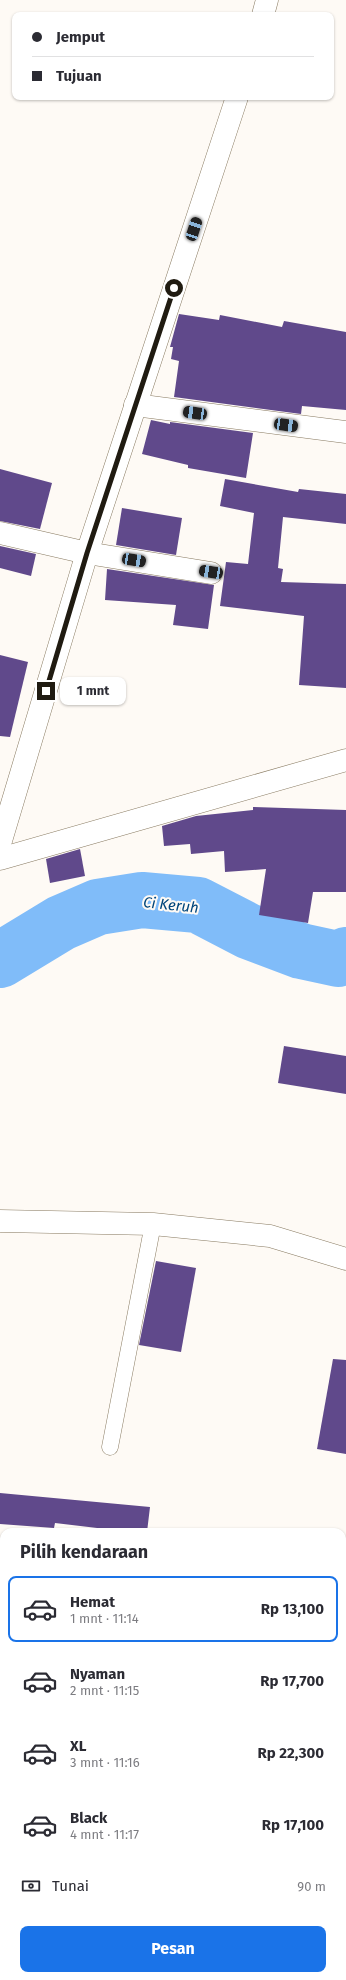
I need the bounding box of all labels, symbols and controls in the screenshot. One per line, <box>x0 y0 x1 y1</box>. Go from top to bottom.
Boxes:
text: Jemput <box>56 28 105 46</box>
text: Tujuan <box>56 67 102 85</box>
car <box>185 216 203 242</box>
route start <box>165 279 183 297</box>
car <box>182 405 208 421</box>
car <box>273 417 299 433</box>
car <box>121 552 147 568</box>
car <box>198 564 224 580</box>
callout: 1 mnt <box>60 677 126 705</box>
route end <box>37 682 55 700</box>
text: 1 mnt <box>77 683 109 698</box>
water label: Ci Keruh <box>142 893 200 917</box>
text: Pilih kendaraan <box>20 1541 148 1563</box>
icon: car <box>22 1591 58 1627</box>
text: Hemat <box>70 1593 115 1611</box>
text: Rp 13,100 <box>261 1600 324 1618</box>
text: 1 mnt · 11:14 <box>70 1611 139 1626</box>
icon: car <box>22 1663 58 1699</box>
text: Nyaman <box>70 1665 125 1683</box>
text: Rp 17,700 <box>260 1672 324 1690</box>
text: 2 mnt · 11:15 <box>70 1683 139 1698</box>
icon: car <box>22 1735 58 1771</box>
text: XL <box>70 1737 86 1755</box>
text: Rp 22,300 <box>258 1744 324 1762</box>
text: 3 mnt · 11:16 <box>70 1755 140 1770</box>
icon: car <box>22 1807 58 1843</box>
text: Black <box>70 1809 107 1827</box>
text: Rp 17,100 <box>262 1816 324 1834</box>
text: 4 mnt · 11:17 <box>70 1827 139 1842</box>
icon: cash <box>20 1875 42 1897</box>
text: Tunai <box>52 1877 89 1895</box>
text: 90 m <box>297 1879 326 1894</box>
button: Pesan <box>20 1926 326 1972</box>

